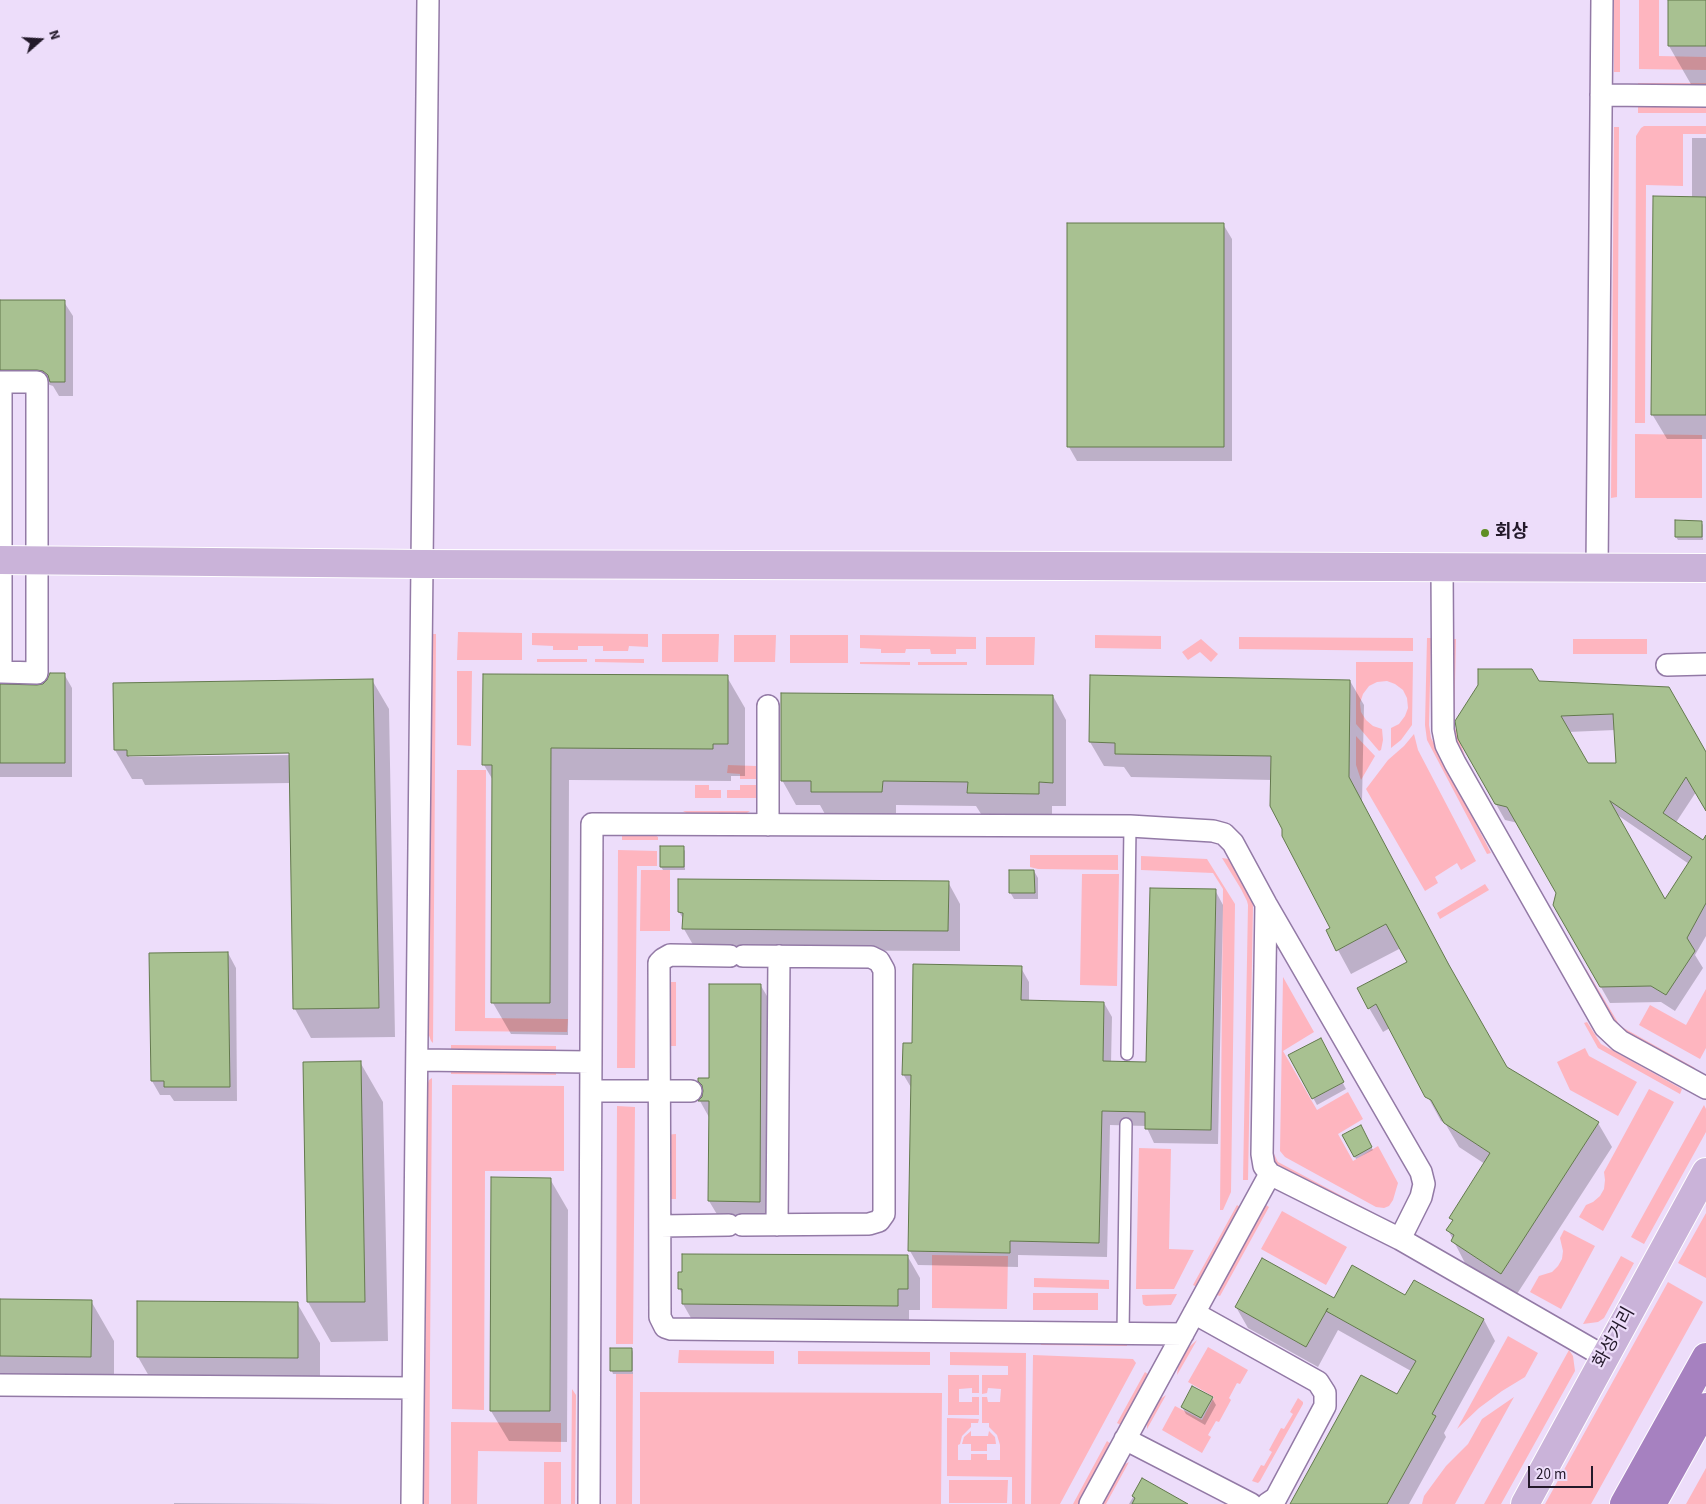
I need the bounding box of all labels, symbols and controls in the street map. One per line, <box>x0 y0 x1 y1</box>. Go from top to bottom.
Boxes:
north arrow <box>15 15 65 65</box>
text: N <box>43 27 65 43</box>
place label: 회상 <box>1495 522 1528 544</box>
marker: 회상 <box>1479 527 1491 539</box>
street label: 화성거리 <box>1589 1304 1641 1372</box>
scale bar <box>1531 1456 1596 1488</box>
text: 20 m <box>1536 1464 1566 1485</box>

